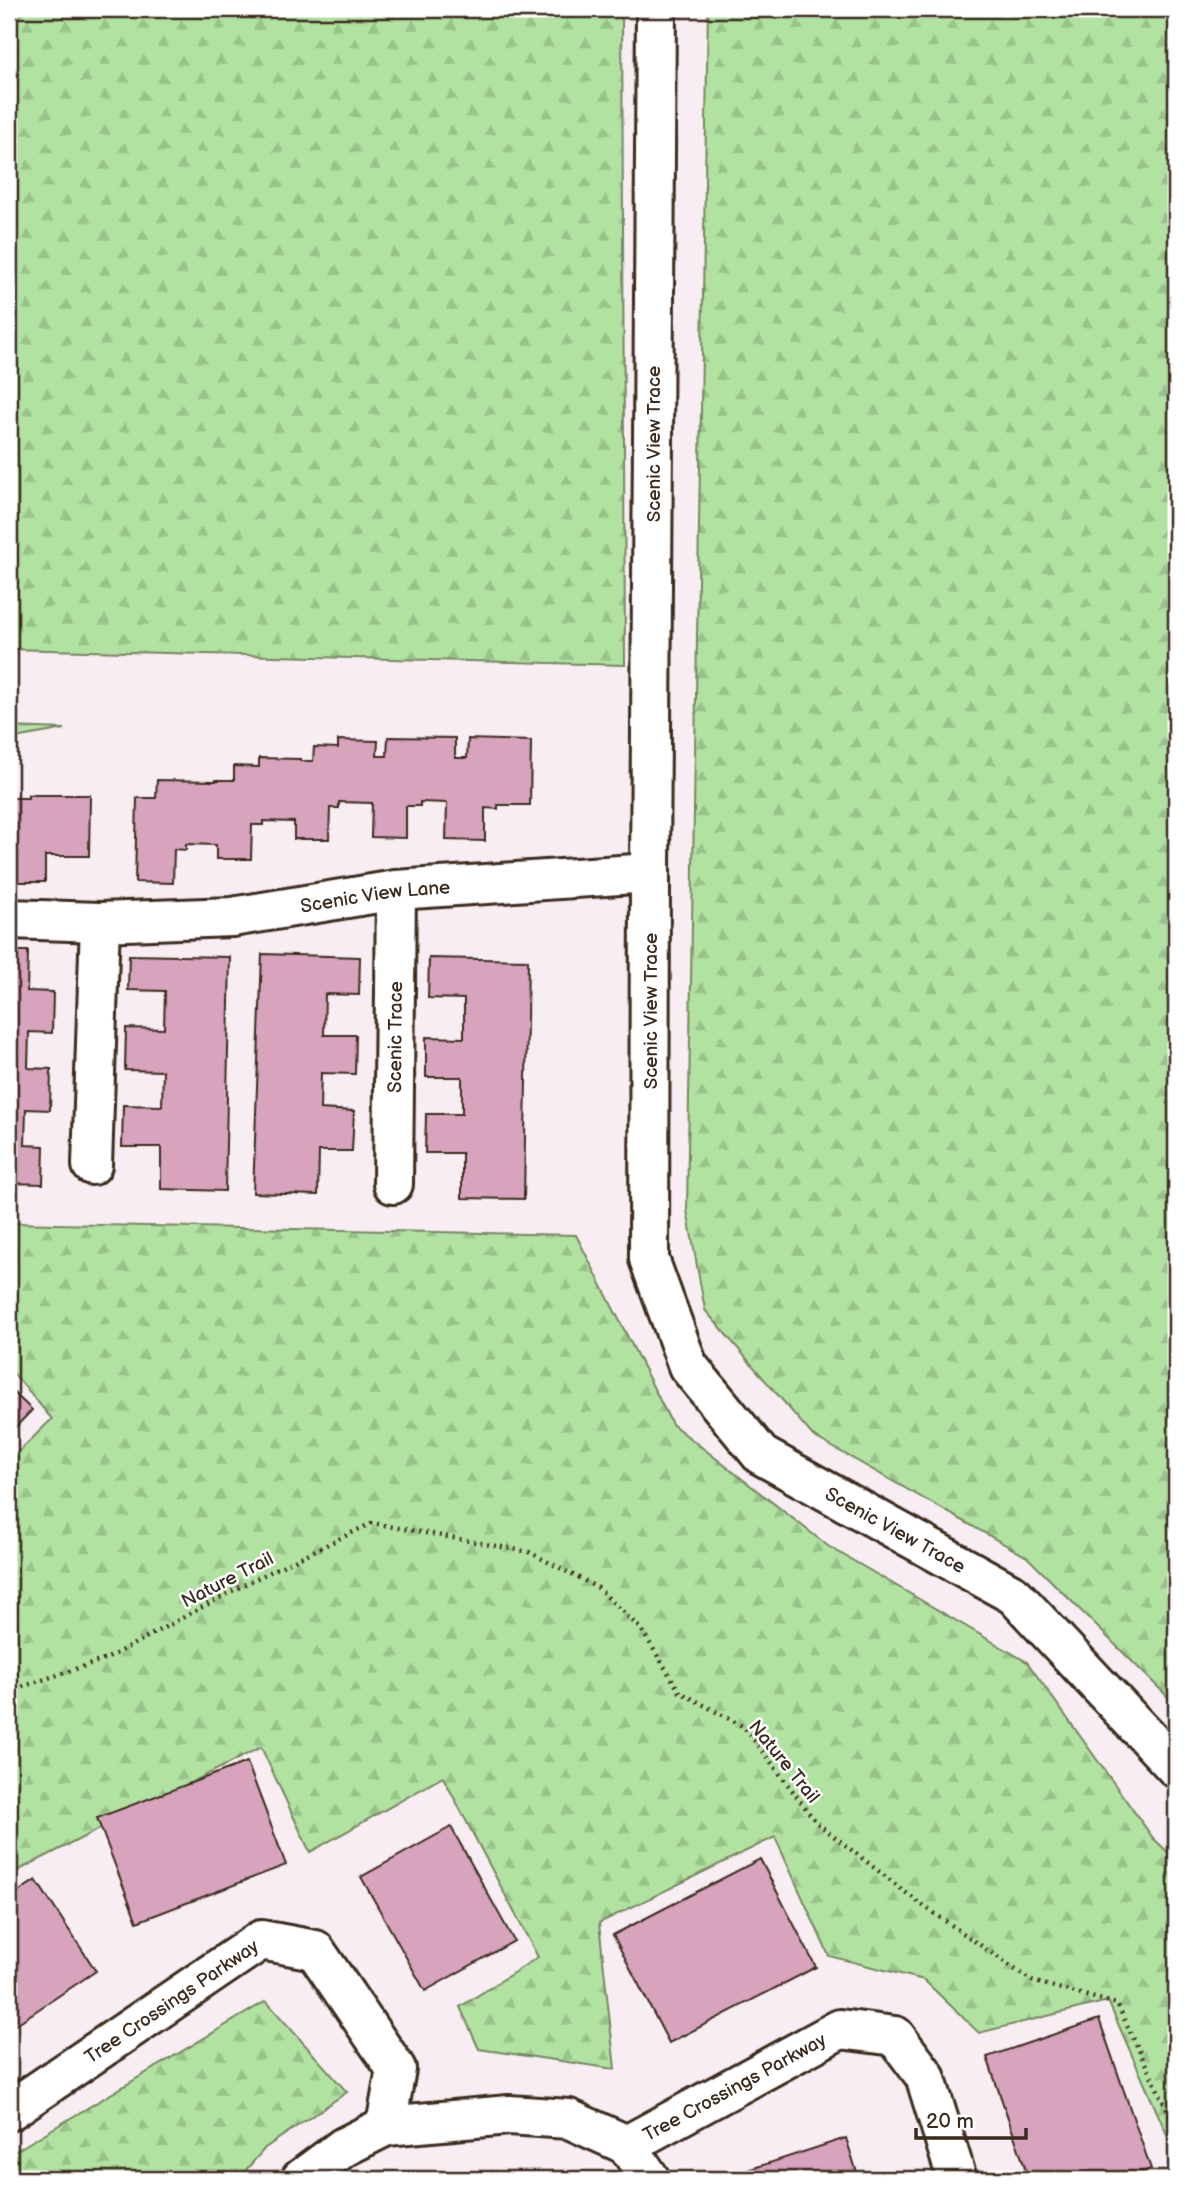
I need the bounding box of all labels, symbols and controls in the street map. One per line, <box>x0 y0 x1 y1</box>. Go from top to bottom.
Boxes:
street label: Scenic View Trace <box>643 366 666 522</box>
street label: Scenic View Lane <box>299 876 451 919</box>
street label: Scenic View Trace <box>640 933 663 1089</box>
street label: Scenic Trace <box>384 981 408 1093</box>
street label: Scenic View Trace <box>821 1483 969 1579</box>
street label: Nature Trail <box>178 1547 277 1613</box>
street label: Nature Trail <box>743 1716 824 1808</box>
street label: Tree Crossings Parkway <box>81 1935 264 2069</box>
street label: Tree Crossings Parkway <box>639 2029 831 2147</box>
scale bar <box>916 2097 1026 2141</box>
text: 20 m <box>926 2109 974 2134</box>

